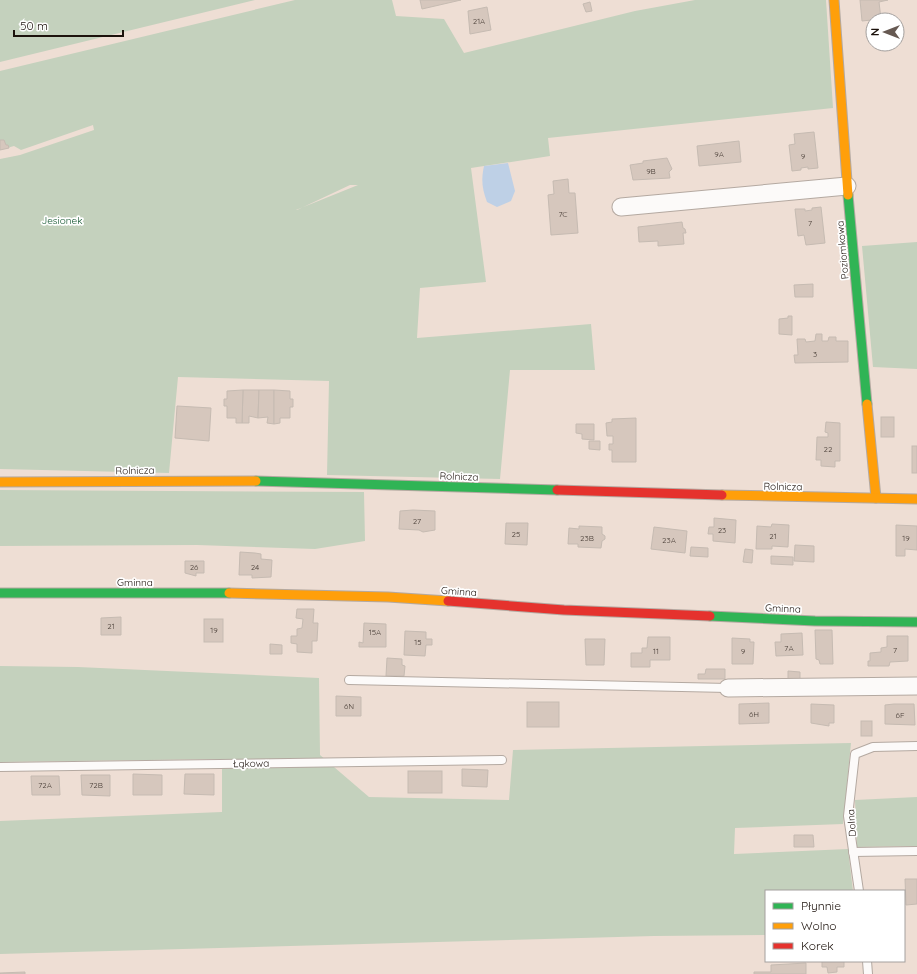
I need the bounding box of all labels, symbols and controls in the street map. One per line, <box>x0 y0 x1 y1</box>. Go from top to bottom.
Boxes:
scale bar <box>14 12 123 38</box>
north arrow <box>865 12 905 52</box>
house number: 21A <box>473 16 485 26</box>
text: 50 m <box>20 18 48 33</box>
text: N <box>868 28 882 36</box>
house number: 9A <box>714 149 724 159</box>
house number: 9 <box>801 151 806 161</box>
house number: 9B <box>646 166 656 176</box>
house number: 7C <box>558 209 568 219</box>
park label: Jesionek <box>41 214 83 227</box>
house number: 7 <box>808 218 812 228</box>
street label: Poziomkowa <box>833 220 852 280</box>
house number: 3 <box>813 349 817 359</box>
house number: 22 <box>824 444 833 454</box>
street label: Rolnicza <box>115 464 155 477</box>
street label: Rolnicza <box>439 469 479 484</box>
street label: Rolnicza <box>763 480 803 493</box>
house number: 27 <box>413 516 421 526</box>
house number: 23 <box>718 525 726 535</box>
house number: 25 <box>512 529 520 539</box>
house number: 21 <box>769 531 777 541</box>
house number: 23B <box>580 533 594 543</box>
house number: 19 <box>902 533 910 543</box>
house number: 23A <box>662 535 676 545</box>
house number: 26 <box>190 562 199 572</box>
house number: 24 <box>251 562 259 572</box>
street label: Gminna <box>117 576 153 589</box>
street label: Gminna <box>441 584 477 599</box>
street label: Gminna <box>765 601 801 616</box>
house number: 21 <box>107 621 115 631</box>
house number: 19 <box>210 625 218 635</box>
house number: 15A <box>369 627 381 637</box>
house number: 15 <box>414 637 422 647</box>
house number: 7A <box>784 643 794 653</box>
house number: 7 <box>893 645 897 655</box>
house number: 11 <box>653 646 659 656</box>
house number: 9 <box>741 646 746 656</box>
house number: 6N <box>344 701 354 711</box>
house number: 6H <box>749 709 759 719</box>
house number: 6F <box>896 710 905 720</box>
street label: Łąkowa <box>233 757 269 770</box>
house number: 72A <box>38 780 52 790</box>
house number: 72B <box>89 780 103 790</box>
street label: Dolna <box>844 809 859 837</box>
legend <box>765 890 905 962</box>
text: Płynnie <box>801 898 841 913</box>
text: Wolno <box>801 918 837 933</box>
text: Korek <box>801 938 834 953</box>

